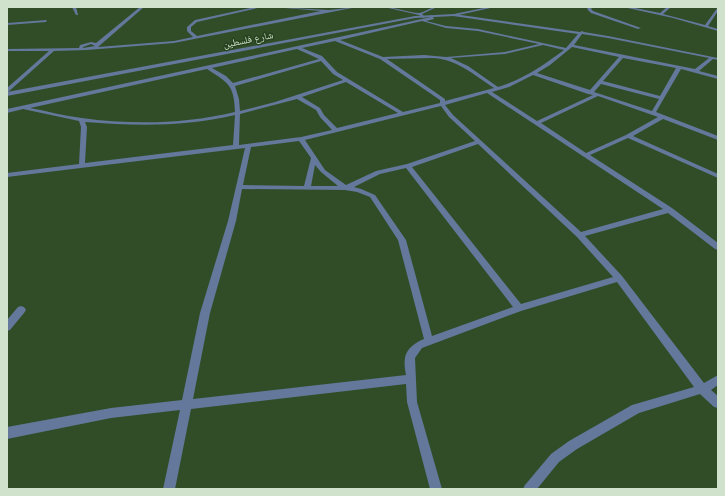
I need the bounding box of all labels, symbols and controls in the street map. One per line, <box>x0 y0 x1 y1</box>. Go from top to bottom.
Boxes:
street label: شارع فلسطين <box>222 27 275 51</box>

